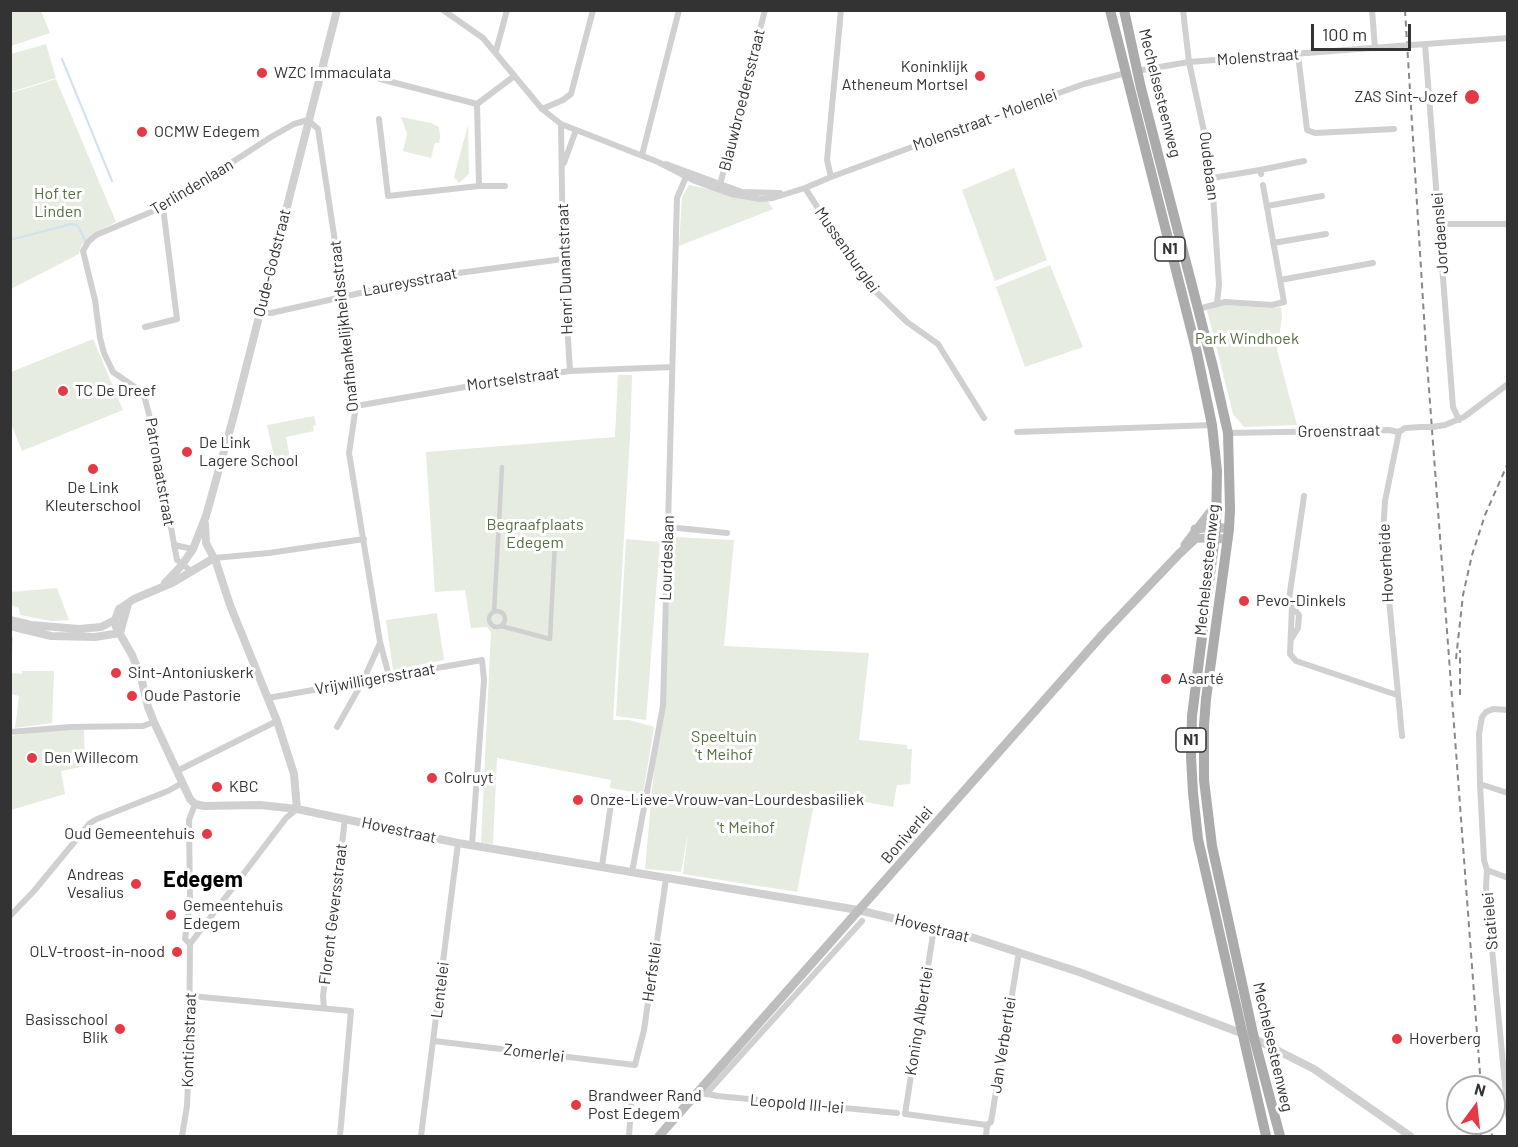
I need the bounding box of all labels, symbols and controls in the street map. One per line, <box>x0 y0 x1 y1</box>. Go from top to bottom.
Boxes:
scale bar <box>1314 12 1414 50</box>
text: 100 m <box>1322 23 1367 45</box>
street label: Blauwbroedersstraat <box>715 27 769 173</box>
street label: Mechelsesteenweg <box>1135 27 1185 159</box>
street label: Molenstraat <box>1216 45 1300 69</box>
place label: Koninklijk Atheneum Mortsel <box>842 57 968 95</box>
place label: WZC Immaculata <box>274 63 391 83</box>
marker: WZC Immaculata <box>255 66 269 80</box>
marker: Koninklijk Atheneum Mortsel <box>973 69 987 83</box>
street label: Molenstraat - Molenlei <box>910 85 1060 155</box>
place label: ZAS Sint-Jozef <box>1354 87 1458 107</box>
marker: ZAS Sint-Jozef <box>1463 88 1481 106</box>
place label: OCMW Edegem <box>154 122 260 142</box>
marker: OCMW Edegem <box>135 125 149 139</box>
street label: Oudebaan <box>1195 130 1223 202</box>
street label: Terlindenlaan <box>147 155 237 219</box>
park label: Hof ter Linden <box>34 184 82 222</box>
street label: Jordaenslei <box>1428 192 1452 274</box>
street label: Henri Dunantstraat <box>553 203 577 335</box>
street label: Mussenburglei <box>810 203 884 297</box>
street label: Oude-Godstraat <box>249 207 295 319</box>
road number: N1 <box>1155 237 1185 261</box>
street label: Onafhankelijkheidsstraat <box>325 239 363 413</box>
street label: Laureysstraat <box>361 263 459 301</box>
park label: Park Windhoek <box>1195 329 1299 349</box>
street label: Mortselstraat <box>465 363 561 395</box>
place label: TC De Dreef <box>75 381 156 401</box>
marker: TC De Dreef <box>56 384 70 398</box>
street label: Patronaatstraat <box>141 416 179 528</box>
street label: Groenstraat <box>1297 421 1381 441</box>
place label: De Link Lagere School <box>199 433 298 471</box>
marker: De Link Lagere School <box>180 445 194 459</box>
marker: De Link Kleuterschool <box>86 462 100 476</box>
place label: De Link Kleuterschool <box>45 478 141 516</box>
street label: Mechelsesteenweg <box>1191 503 1223 637</box>
park label: Begraafplaats Edegem <box>486 515 584 553</box>
street label: Lourdeslaan <box>656 515 678 601</box>
street label: Hoverheide <box>1374 523 1398 603</box>
place label: Pevo-Dinkels <box>1256 591 1346 611</box>
marker: Pevo-Dinkels <box>1237 594 1251 608</box>
street label: Vrijwilligersstraat <box>313 659 437 699</box>
place label: Sint-Antoniuskerk <box>128 663 254 683</box>
marker: Sint-Antoniuskerk <box>109 666 123 680</box>
place label: Asarté <box>1178 669 1224 689</box>
marker: Asarté <box>1159 672 1173 686</box>
place label: Oude Pastorie <box>144 686 241 706</box>
marker: Oude Pastorie <box>125 689 139 703</box>
park label: Speeltuin 't Meihof <box>691 727 757 765</box>
road number: N1 <box>1176 728 1206 752</box>
place label: Den Willecom <box>44 748 138 768</box>
marker: Den Willecom <box>25 751 39 765</box>
place label: Colruyt <box>444 768 494 788</box>
marker: Colruyt <box>425 771 439 785</box>
place label: KBC <box>229 777 258 797</box>
marker: KBC <box>210 780 224 794</box>
place label: Onze-Lieve-Vrouw-van-Lourdesbasiliek <box>590 790 864 810</box>
marker: Onze-Lieve-Vrouw-van-Lourdesbasiliek <box>571 793 585 807</box>
street label: Boniverlei <box>877 803 937 867</box>
street label: Hovestraat <box>360 813 438 847</box>
park label: 't Meihof <box>717 818 775 838</box>
place label: Oud Gemeentehuis <box>64 824 195 844</box>
marker: Oud Gemeentehuis <box>200 827 214 841</box>
street label: Florent Geversstraat <box>315 842 351 986</box>
place label: Andreas Vesalius <box>67 865 124 903</box>
district label: Edegem <box>163 867 243 893</box>
marker: Andreas Vesalius <box>129 877 143 891</box>
street label: Statielei <box>1478 891 1502 951</box>
place label: Gemeentehuis Edegem <box>183 896 283 934</box>
marker: Gemeentehuis Edegem <box>164 908 178 922</box>
street label: Hovestraat <box>893 909 971 947</box>
street label: Herfstlei <box>638 941 666 1003</box>
place label: OLV-troost-in-nood <box>29 942 165 962</box>
marker: OLV-troost-in-nood <box>170 945 184 959</box>
street label: Lentelei <box>427 961 453 1019</box>
street label: Koning Albertlei <box>901 965 937 1077</box>
street label: Mechelsesteenweg <box>1249 980 1297 1114</box>
street label: Kontichstraat <box>178 992 200 1088</box>
street label: Jan Verbertlei <box>986 995 1020 1095</box>
place label: Basisschool Blik <box>25 1010 108 1048</box>
marker: Basisschool Blik <box>113 1022 127 1036</box>
place label: Hoverberg <box>1409 1029 1481 1049</box>
marker: Hoverberg <box>1390 1032 1404 1046</box>
street label: Zomerlei <box>502 1040 566 1066</box>
north arrow <box>1446 1075 1506 1135</box>
text: N <box>1473 1079 1488 1100</box>
place label: Brandweer Rand Post Edegem <box>588 1086 702 1124</box>
street label: Leopold III-lei <box>749 1090 845 1118</box>
marker: Brandweer Rand Post Edegem <box>569 1098 583 1112</box>

